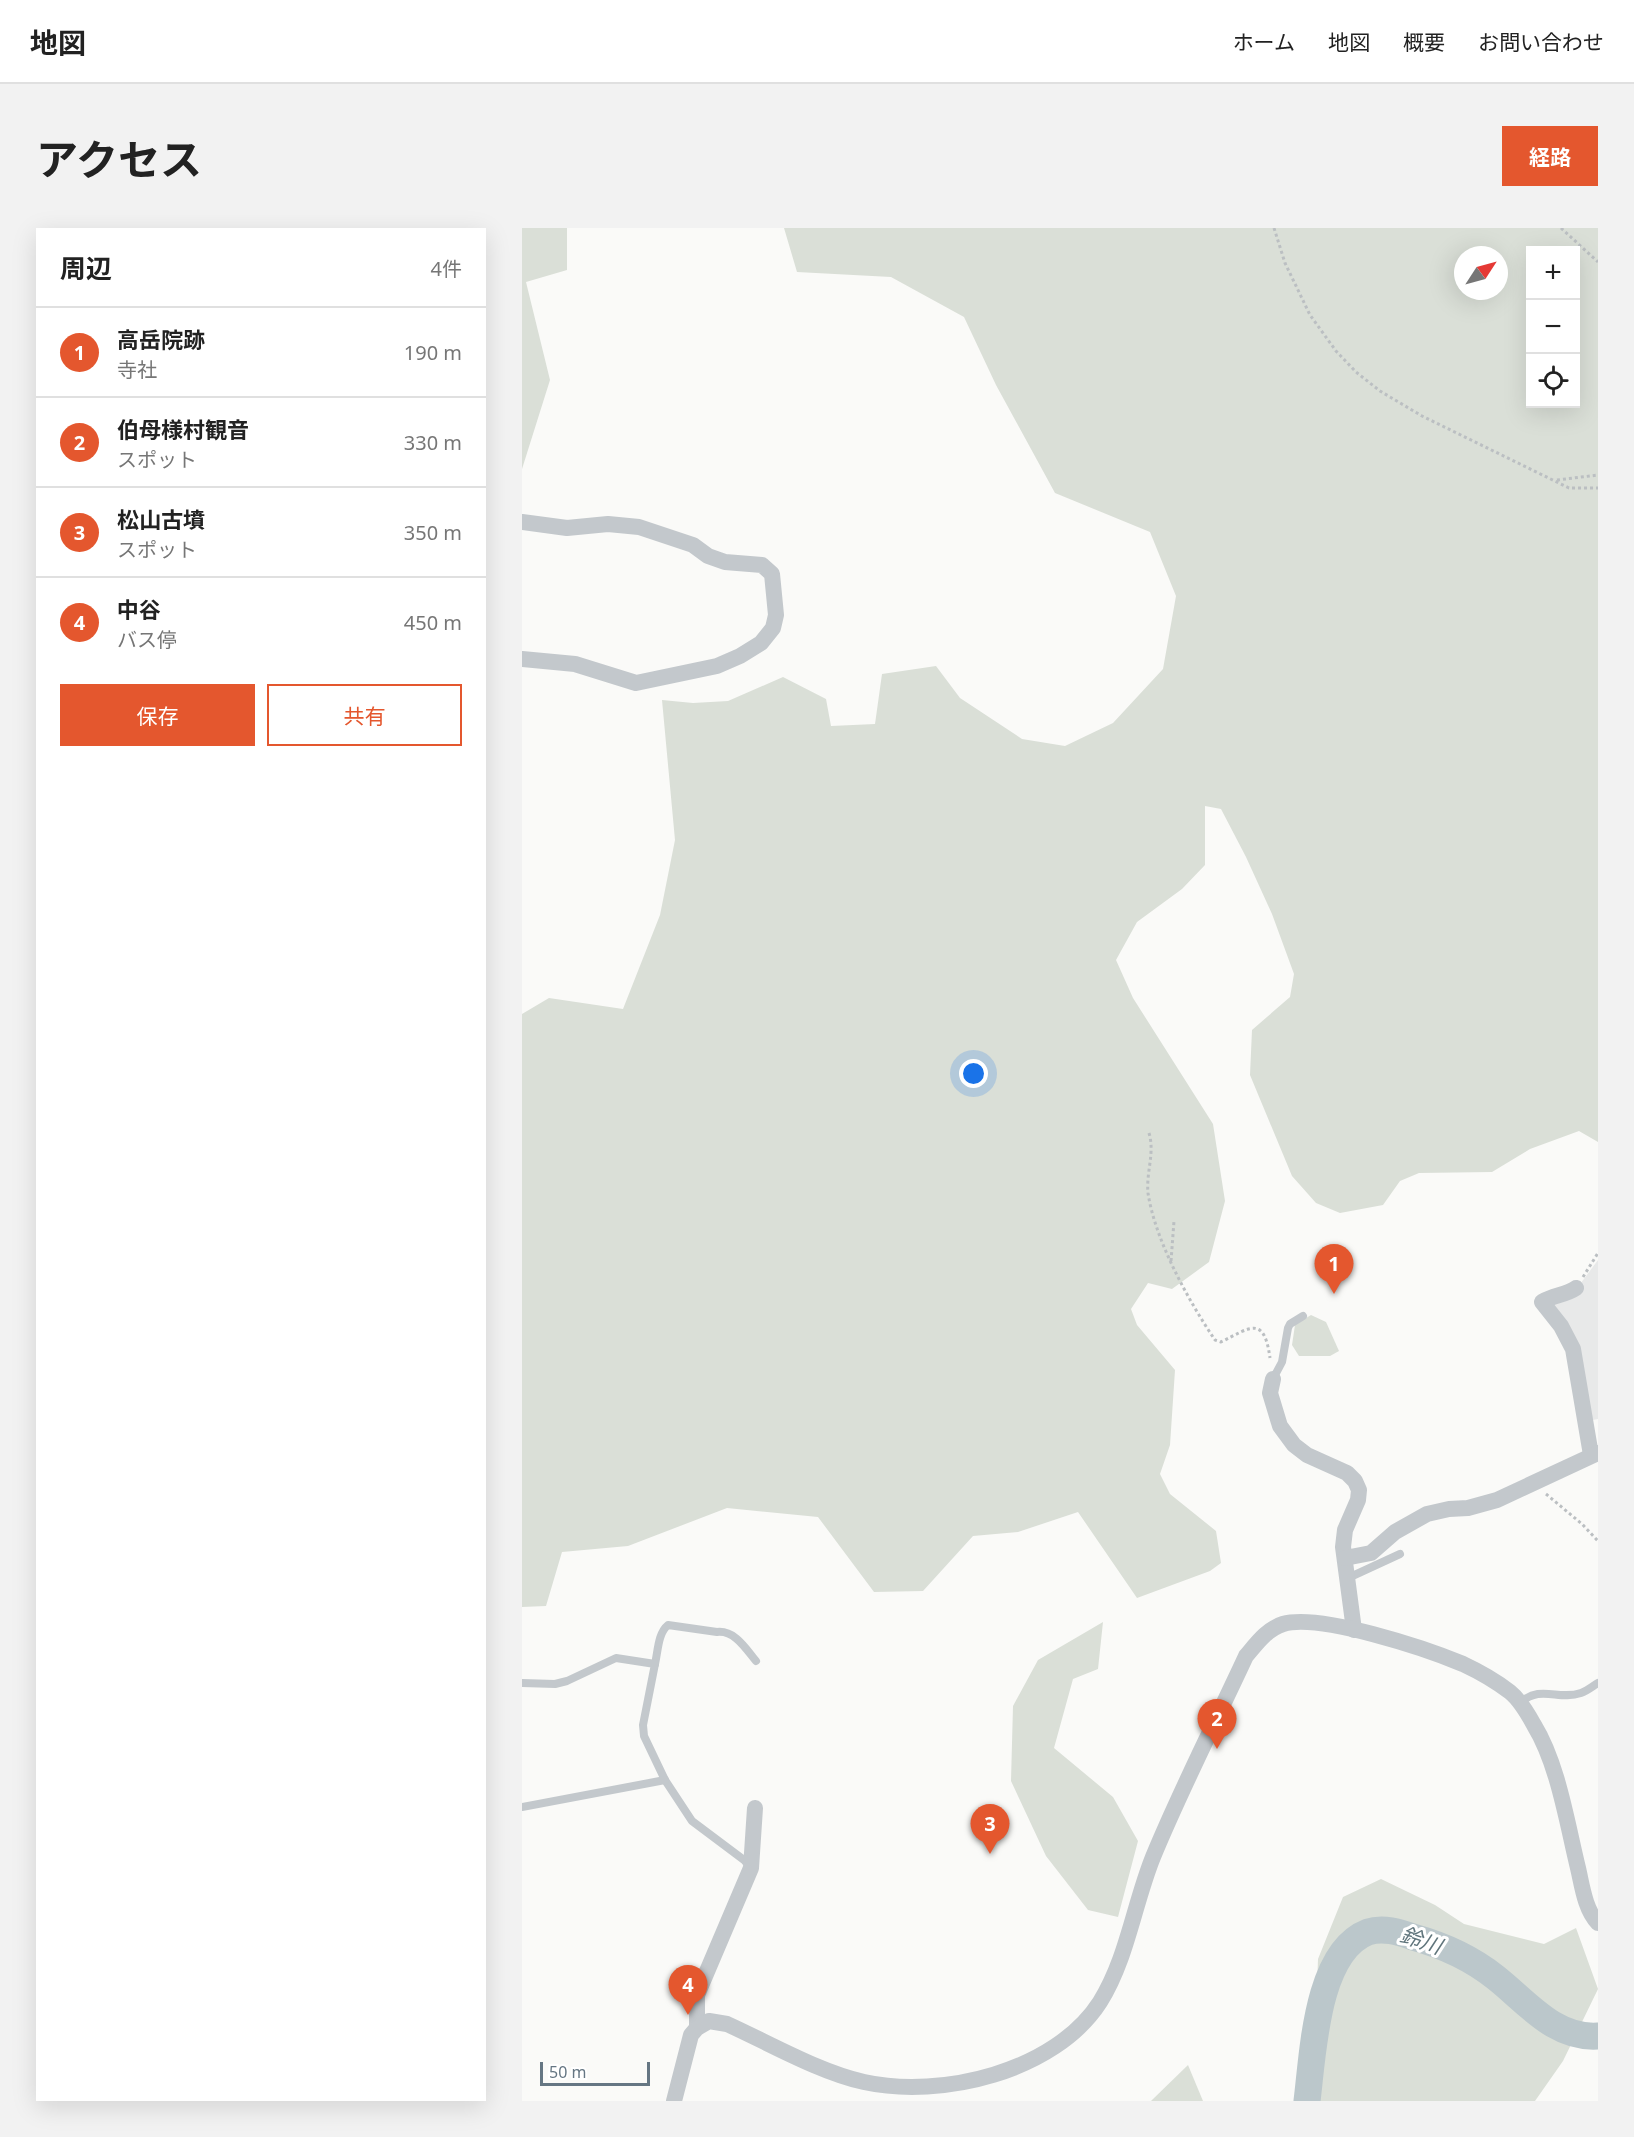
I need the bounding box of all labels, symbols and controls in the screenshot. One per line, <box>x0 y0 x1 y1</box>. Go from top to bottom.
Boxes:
text: 地図 <box>30 23 86 61</box>
text: ホーム <box>1233 28 1295 56</box>
text: 地図 <box>1328 28 1370 56</box>
text: 概要 <box>1403 28 1445 56</box>
text: お問い合わせ <box>1478 28 1604 56</box>
button: 経路 <box>1502 126 1598 186</box>
text: アクセス <box>36 130 202 187</box>
north arrow <box>1454 246 1508 300</box>
map controls <box>1526 246 1580 408</box>
button: + <box>1526 246 1580 300</box>
text: 周辺 <box>60 250 112 286</box>
text: 4件 <box>431 255 462 282</box>
button: − <box>1526 300 1580 354</box>
text: 高岳院跡 <box>117 324 205 354</box>
text: 1 <box>74 339 85 366</box>
text: 190 m <box>404 339 462 366</box>
button: locate <box>1526 354 1580 408</box>
text: 寺社 <box>117 356 157 383</box>
text: 伯母様村観音 <box>117 414 249 444</box>
text: 2 <box>74 429 85 456</box>
text: 330 m <box>404 429 462 456</box>
text: スポット <box>117 446 197 473</box>
text: 松山古墳 <box>117 504 205 534</box>
text: 3 <box>74 519 85 546</box>
text: 350 m <box>404 519 462 546</box>
text: スポット <box>117 536 197 563</box>
text: 中谷 <box>117 594 161 624</box>
text: 4 <box>74 609 85 636</box>
text: 450 m <box>404 609 462 636</box>
text: バス停 <box>117 626 177 653</box>
button: 保存 <box>60 684 255 746</box>
button: 共有 <box>267 684 462 746</box>
your location <box>959 1059 988 1088</box>
pin: 1 <box>1314 1244 1354 1294</box>
pin: 2 <box>1198 1700 1236 1749</box>
pin: 3 <box>970 1804 1010 1854</box>
water label: 鈴川 <box>1397 1920 1448 1961</box>
pin: 4 <box>668 1966 708 2015</box>
scale bar <box>540 2059 650 2086</box>
text: 50 m <box>549 2061 586 2083</box>

